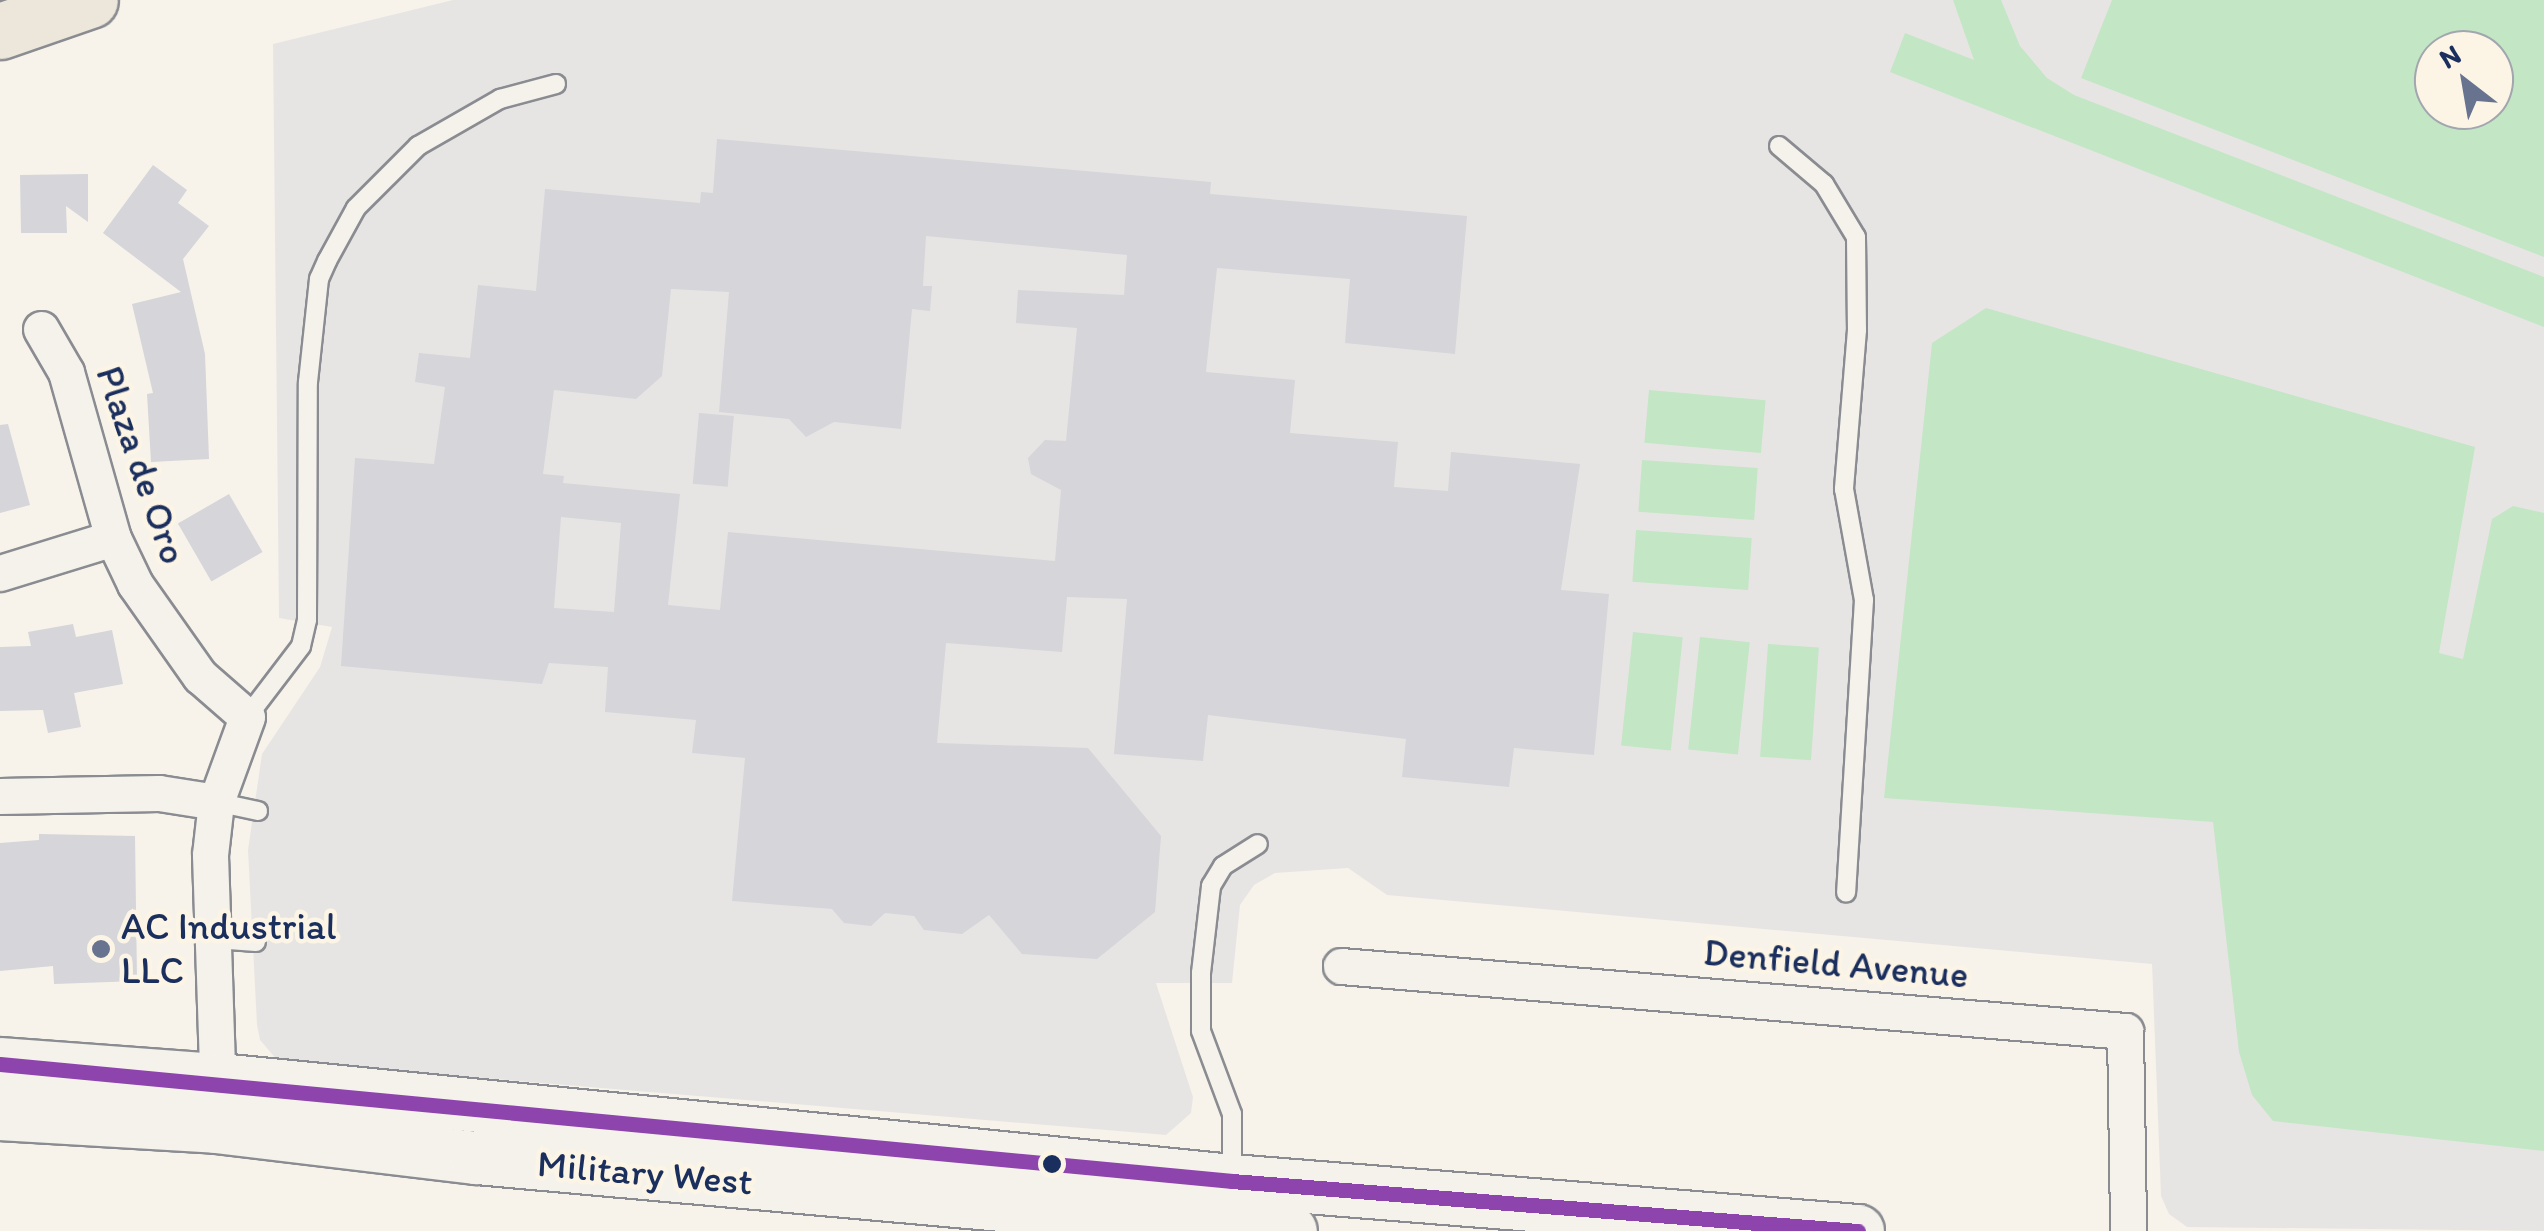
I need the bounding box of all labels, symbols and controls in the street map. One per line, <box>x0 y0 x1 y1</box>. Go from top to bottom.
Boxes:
north arrow <box>2414 30 2514 130</box>
text: N <box>2433 37 2466 75</box>
street label: Plaza de Oro <box>86 360 196 570</box>
place label: AC Industrial LLC <box>121 904 341 994</box>
street label: Denfield Avenue <box>1702 930 1970 998</box>
marker: AC Industrial LLC <box>90 938 112 960</box>
street label: Military West <box>535 1141 755 1205</box>
unlabelled marker <box>1042 1154 1062 1174</box>

